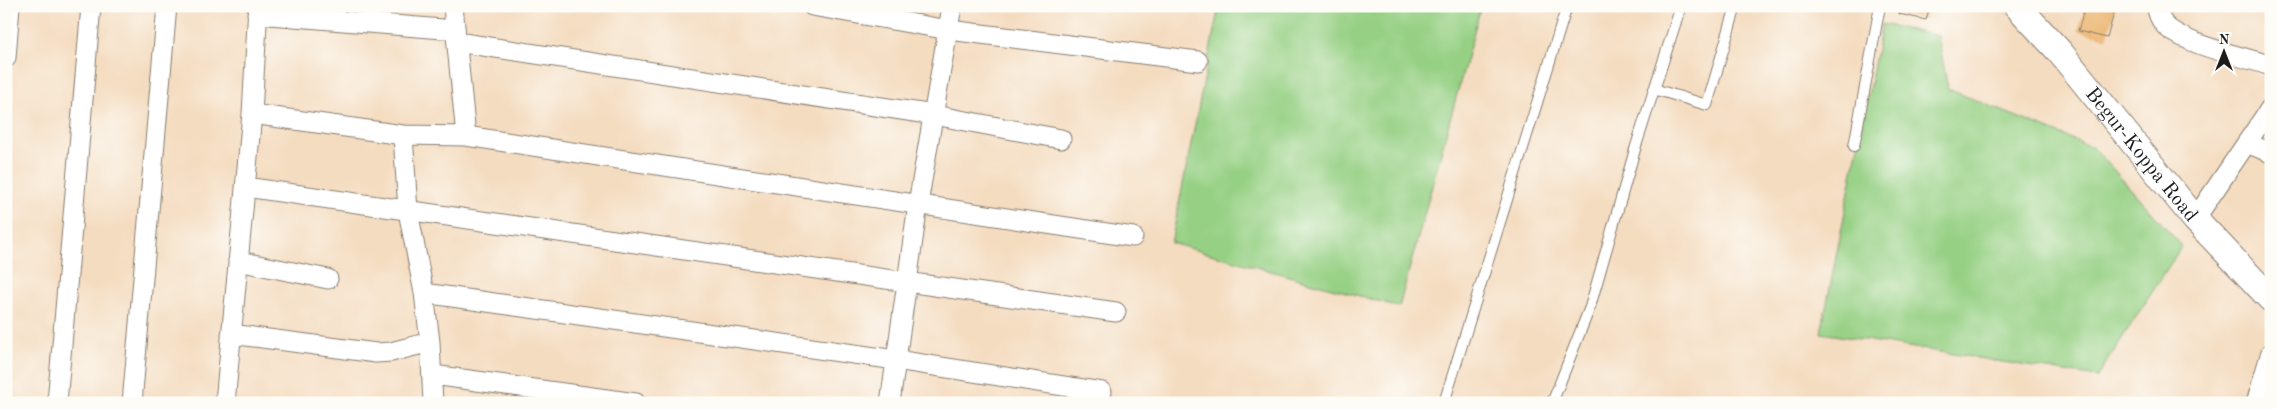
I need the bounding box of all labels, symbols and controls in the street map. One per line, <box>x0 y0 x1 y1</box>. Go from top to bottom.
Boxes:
north arrow <box>2200 28 2250 78</box>
text: N <box>2219 33 2230 47</box>
street label: Begur-Koppa Road <box>2081 84 2201 226</box>

